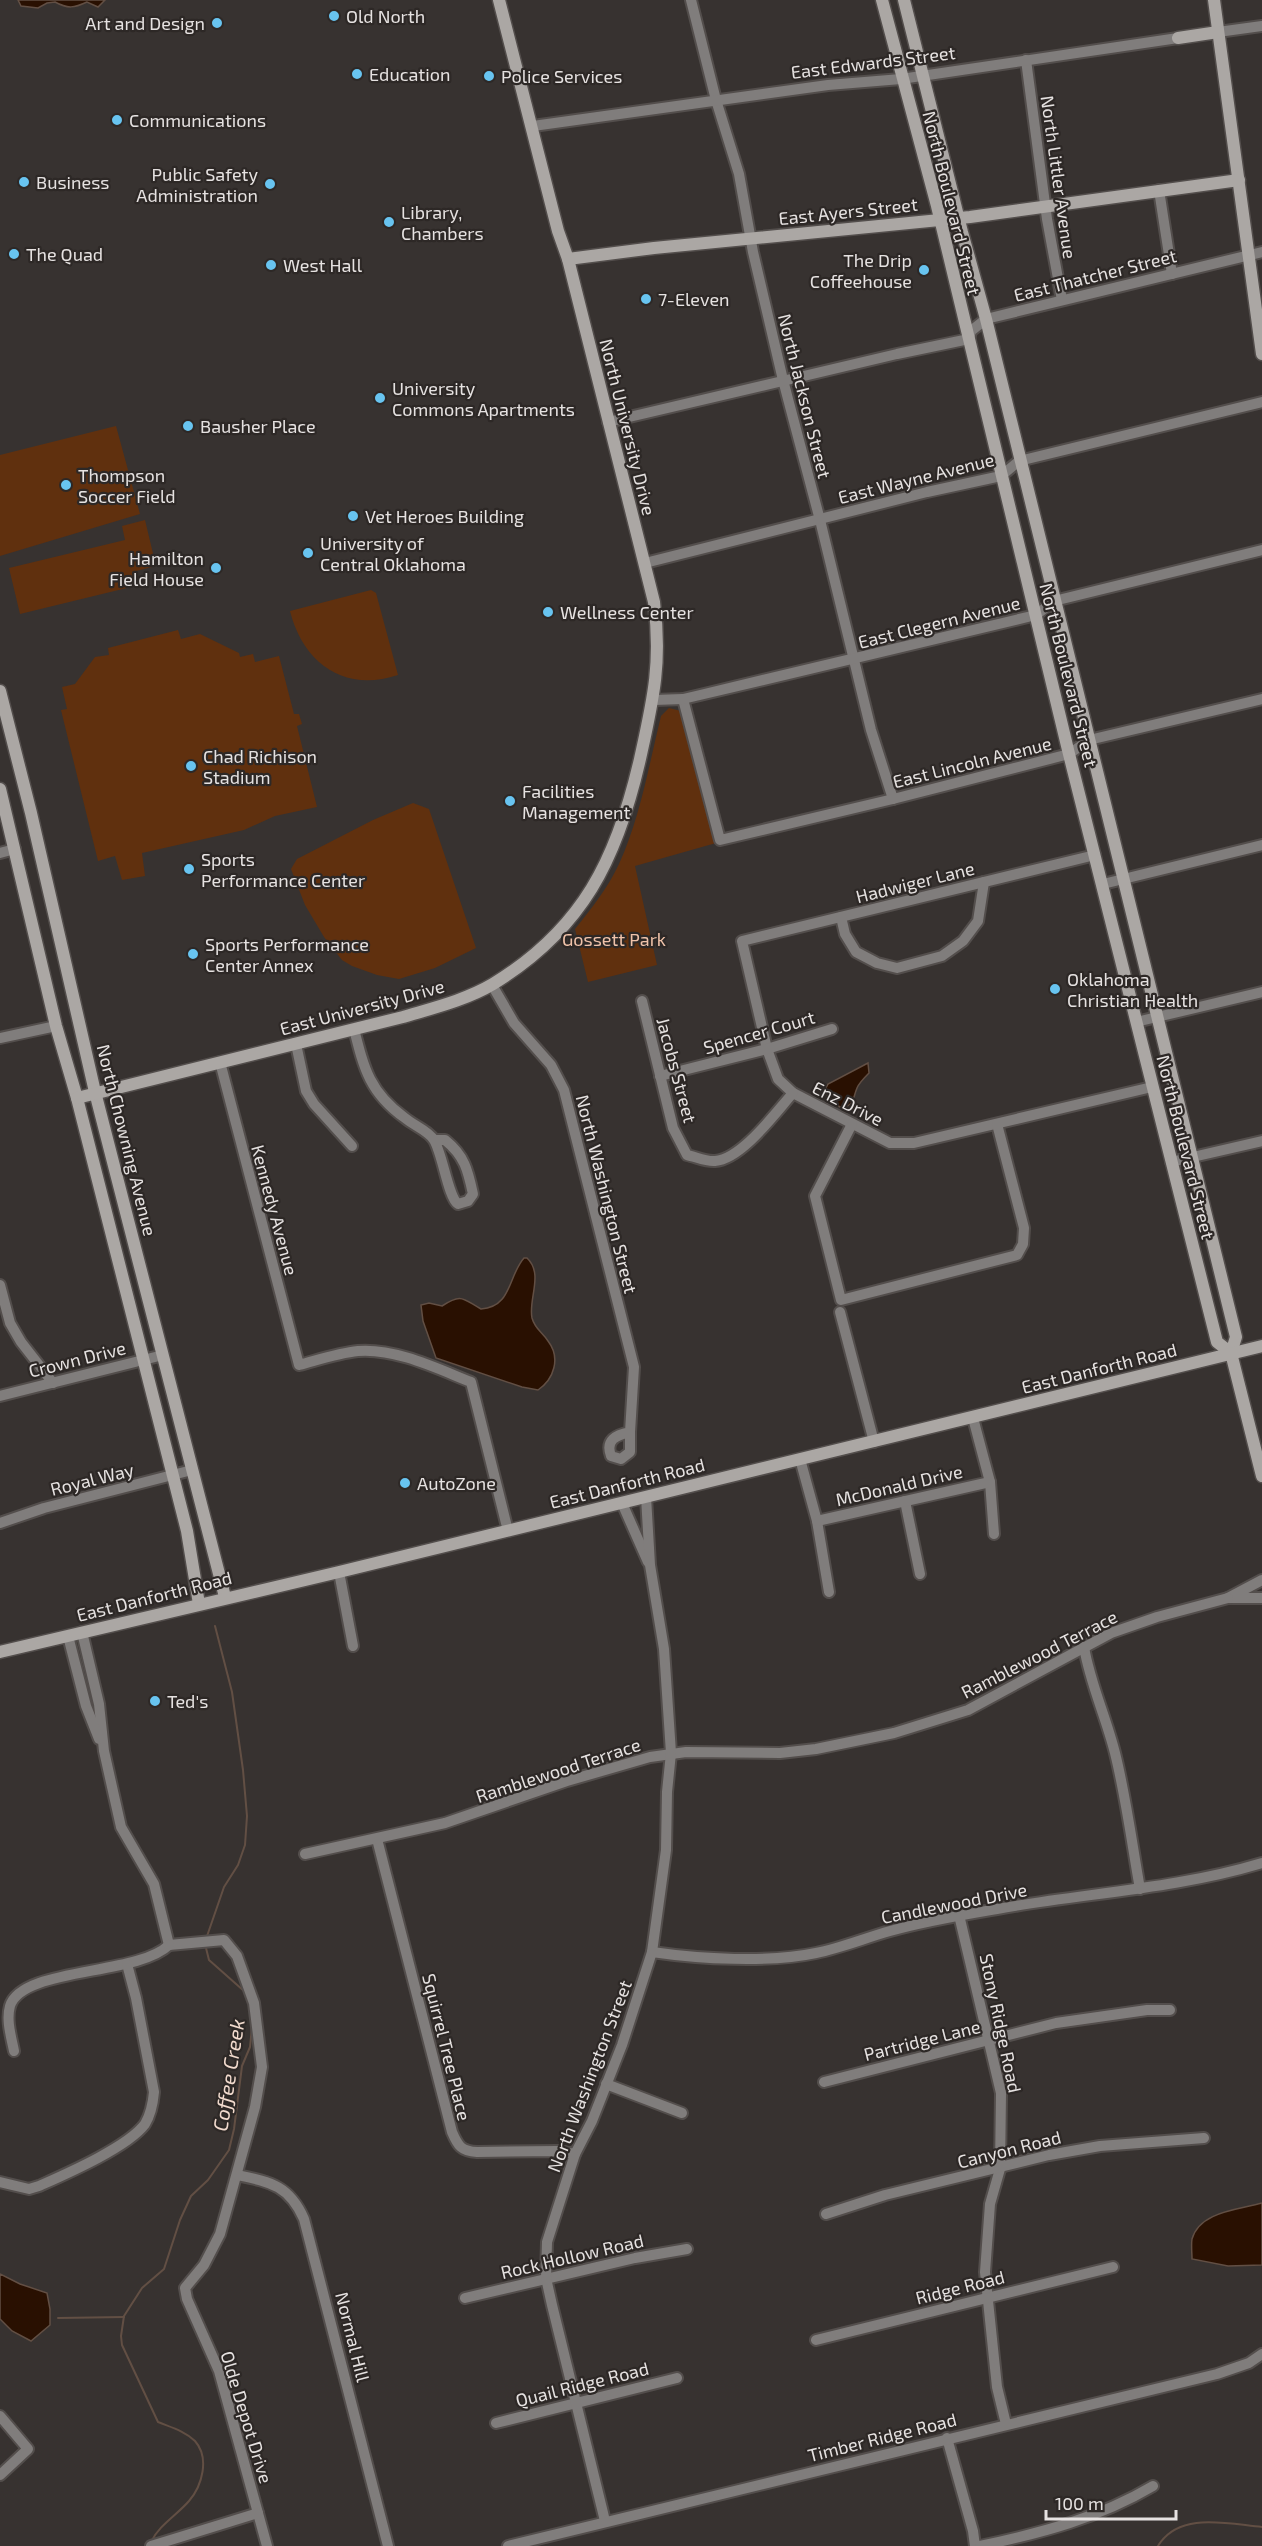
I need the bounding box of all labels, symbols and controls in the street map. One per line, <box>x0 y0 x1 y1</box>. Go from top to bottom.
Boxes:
place label: Old North <box>346 5 425 27</box>
marker: Old North <box>327 9 341 23</box>
place label: Art and Design <box>85 12 205 34</box>
marker: Art and Design <box>210 16 224 30</box>
street label: East Edwards Street <box>789 41 957 83</box>
place label: Education <box>369 63 450 85</box>
place label: Police Services <box>501 65 622 87</box>
marker: Education <box>350 67 364 81</box>
marker: Police Services <box>482 69 496 83</box>
street label: North Littler Avenue <box>1037 94 1081 260</box>
place label: Communications <box>129 109 266 131</box>
street label: North Boulevard Street <box>918 109 986 297</box>
marker: Communications <box>110 113 124 127</box>
place label: Public Safety Administration <box>136 163 258 206</box>
place label: Business <box>36 171 109 193</box>
marker: Business <box>17 175 31 189</box>
marker: Public Safety Administration <box>263 177 277 191</box>
street label: East Ayers Street <box>777 193 919 229</box>
place label: Library, Chambers <box>401 201 484 244</box>
marker: Library, Chambers <box>382 215 396 229</box>
place label: The Quad <box>26 243 103 265</box>
street label: East Thatcher Street <box>1011 244 1179 306</box>
marker: The Quad <box>7 247 21 261</box>
place label: The Drip Coffeehouse <box>810 249 912 292</box>
place label: West Hall <box>283 254 363 276</box>
marker: West Hall <box>264 258 278 272</box>
marker: The Drip Coffeehouse <box>917 263 931 277</box>
place label: 7-Eleven <box>658 288 730 310</box>
marker: 7-Eleven <box>639 292 653 306</box>
street label: North Jackson Street <box>774 311 836 481</box>
street label: North University Drive <box>595 337 661 517</box>
place label: University Commons Apartments <box>392 377 575 420</box>
marker: University Commons Apartments <box>373 391 387 405</box>
place label: Bausher Place <box>200 415 316 437</box>
marker: Bausher Place <box>181 419 195 433</box>
street label: East Wayne Avenue <box>836 448 996 508</box>
place label: Thompson Soccer Field <box>78 464 176 507</box>
marker: Thompson Soccer Field <box>59 478 73 492</box>
place label: Vet Heroes Building <box>365 505 524 527</box>
marker: Vet Heroes Building <box>346 509 360 523</box>
place label: University of Central Oklahoma <box>320 532 466 575</box>
marker: University of Central Oklahoma <box>301 546 315 560</box>
place label: Hamilton Field House <box>109 547 204 590</box>
marker: Hamilton Field House <box>209 561 223 575</box>
street label: North Boulevard Street <box>1035 581 1103 769</box>
street label: East Clegern Avenue <box>856 591 1022 653</box>
place label: Wellness Center <box>560 601 694 623</box>
marker: Wellness Center <box>541 605 555 619</box>
street label: East Lincoln Avenue <box>890 732 1054 792</box>
place label: Chad Richison Stadium <box>203 745 317 788</box>
marker: Chad Richison Stadium <box>184 759 198 773</box>
place label: Facilities Management <box>522 780 631 823</box>
marker: Facilities Management <box>503 794 517 808</box>
place label: Sports Performance Center <box>201 848 365 891</box>
street label: Hadwiger Lane <box>854 857 976 907</box>
marker: Sports Performance Center <box>182 862 196 876</box>
park label: Gossett Park <box>562 928 666 950</box>
place label: Sports Performance Center Annex <box>205 933 369 976</box>
marker: Sports Performance Center Annex <box>186 947 200 961</box>
place label: Oklahoma Christian Health <box>1067 968 1198 1011</box>
street label: East University Drive <box>277 974 447 1040</box>
marker: Oklahoma Christian Health <box>1048 982 1062 996</box>
street label: Spencer Court <box>701 1006 817 1058</box>
street label: Jacobs Street <box>652 1015 702 1125</box>
street label: North Chowning Avenue <box>93 1042 161 1238</box>
street label: North Boulevard Street <box>1152 1053 1220 1241</box>
street label: Enz Drive <box>809 1076 887 1130</box>
street label: North Washington Street <box>572 1092 642 1296</box>
street label: Kennedy Avenue <box>247 1142 303 1278</box>
street label: Crown Drive <box>26 1336 128 1382</box>
street label: East Danforth Road <box>1019 1338 1179 1398</box>
street label: East Danforth Road <box>547 1453 707 1513</box>
street label: Royal Way <box>48 1458 137 1500</box>
street label: McDonald Drive <box>833 1460 965 1510</box>
place label: AutoZone <box>417 1472 496 1494</box>
marker: AutoZone <box>398 1476 412 1490</box>
street label: East Danforth Road <box>74 1566 234 1626</box>
street label: Ramblewood Terrace <box>957 1605 1121 1703</box>
place label: Ted's <box>167 1690 208 1712</box>
marker: Ted's <box>148 1694 162 1708</box>
street label: Ramblewood Terrace <box>473 1733 643 1807</box>
street label: Candlewood Drive <box>879 1878 1029 1928</box>
street label: Stony Ridge Road <box>976 1951 1026 2095</box>
street label: Squirrel Tree Place <box>418 1971 476 2123</box>
street label: North Washington Street <box>542 1977 636 2175</box>
street label: Partridge Lane <box>861 2015 983 2065</box>
water label: Coffee Creek <box>207 2017 249 2133</box>
street label: Canyon Road <box>955 2125 1063 2173</box>
street label: Rock Hollow Road <box>498 2229 646 2283</box>
street label: Ridge Road <box>913 2265 1007 2309</box>
street label: Normal Hill <box>331 2290 375 2385</box>
street label: Olde Depot Drive <box>216 2348 278 2486</box>
street label: Quail Ridge Road <box>513 2357 651 2411</box>
street label: Timber Ridge Road <box>805 2408 959 2466</box>
scale bar <box>1046 2483 1176 2521</box>
text: 100 m <box>1055 2492 1104 2514</box>

